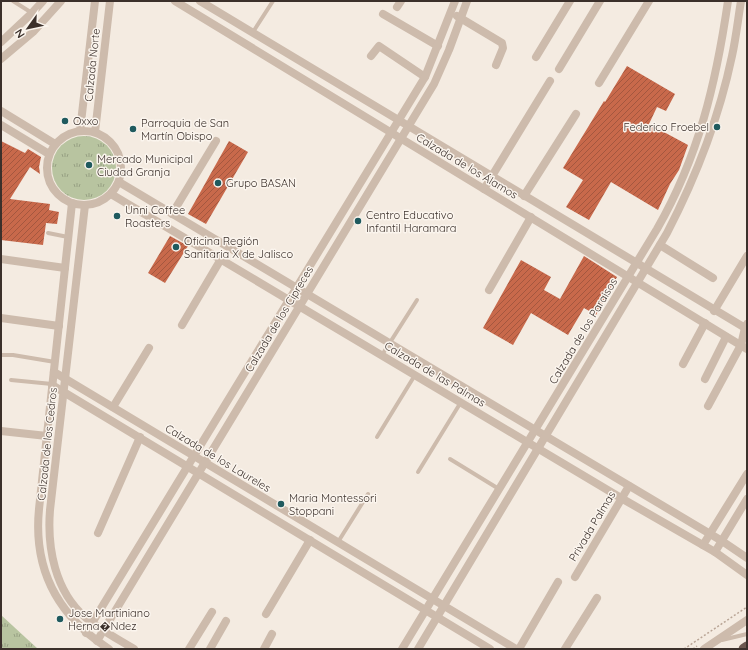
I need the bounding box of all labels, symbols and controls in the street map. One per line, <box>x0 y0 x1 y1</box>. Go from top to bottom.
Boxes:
north arrow <box>8 8 48 48</box>
text: N <box>12 26 28 41</box>
street label: Calzada Norte <box>81 28 103 102</box>
place label: Oxxo <box>73 114 99 128</box>
marker: Oxxo <box>60 116 70 126</box>
place label: Parroquia de San Martín Obispo <box>141 116 229 143</box>
place label: Federico Froebel <box>624 120 709 134</box>
marker: Federico Froebel <box>712 122 722 132</box>
marker: Parroquia de San Martín Obispo <box>128 124 138 134</box>
street label: Calzada de los Álamos <box>414 130 520 202</box>
place label: Mercado Municipal Ciudad Granja <box>97 152 193 179</box>
marker: Mercado Municipal Ciudad Granja <box>84 160 94 170</box>
place label: Grupo BASAN <box>226 176 296 190</box>
marker: Grupo BASAN <box>213 178 223 188</box>
place label: Unni Coffee Roasters <box>125 203 185 230</box>
place label: Centro Educativo Infantil Haramara <box>366 208 457 235</box>
marker: Unni Coffee Roasters <box>112 211 122 221</box>
marker: Centro Educativo Infantil Haramara <box>353 216 363 226</box>
place label: Oficina Región Sanitaria X de Jalisco <box>184 234 293 261</box>
marker: Oficina Región Sanitaria X de Jalisco <box>171 242 181 252</box>
street label: Calzada de los Cipreces <box>242 263 316 375</box>
street label: Calzada de los Paraisos <box>546 276 620 386</box>
street label: Calzada de las Palmas <box>382 338 488 410</box>
street label: Calzada de los Cedros <box>34 387 60 501</box>
street label: Calzada de los Laureles <box>163 421 273 495</box>
street label: Privada Palmas <box>566 488 618 564</box>
place label: Maria Montessori Stoppani <box>289 491 377 518</box>
marker: Maria Montessori Stoppani <box>276 499 286 509</box>
place label: Jose Martiniano Herna�Ndez <box>68 606 150 633</box>
marker: Jose Martiniano Herna�Ndez <box>55 614 65 624</box>

